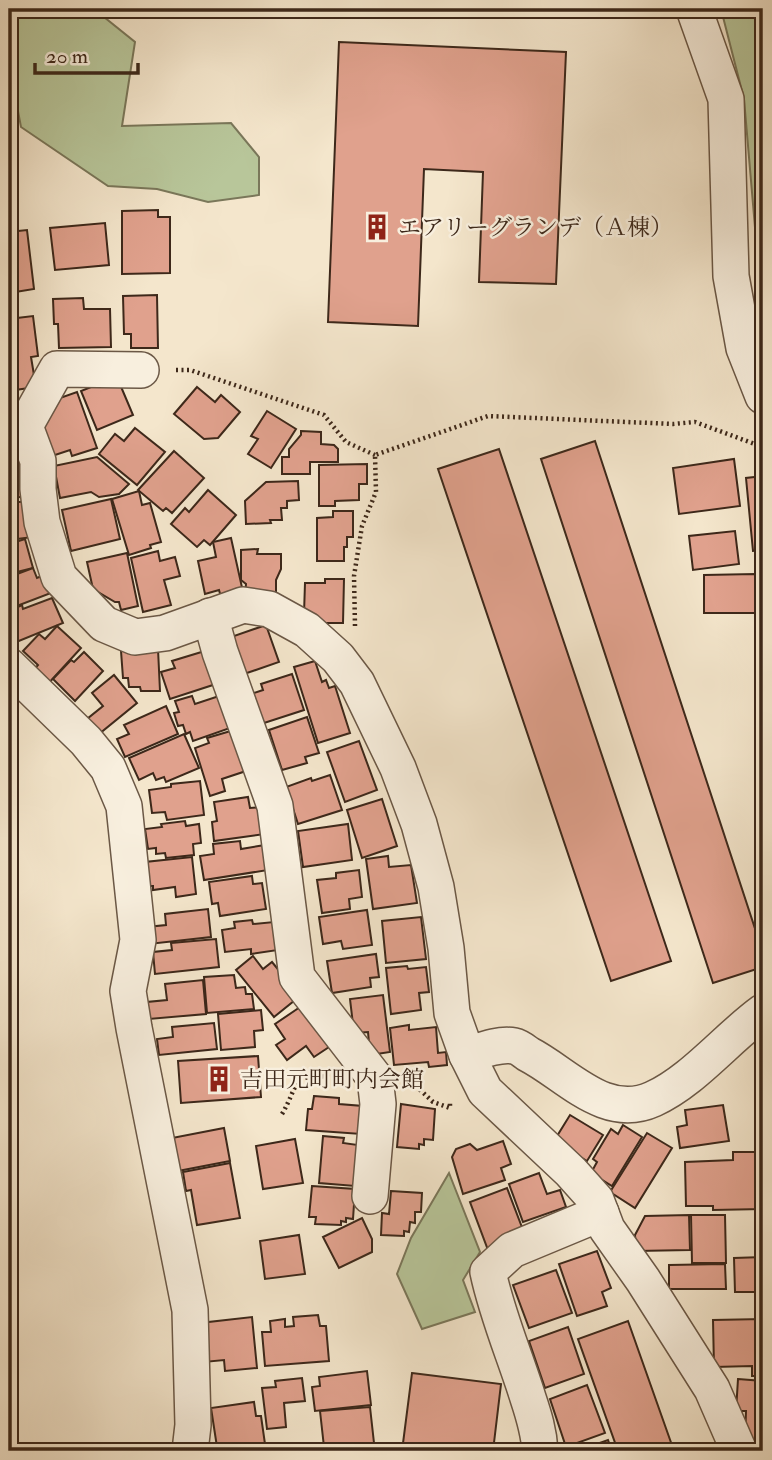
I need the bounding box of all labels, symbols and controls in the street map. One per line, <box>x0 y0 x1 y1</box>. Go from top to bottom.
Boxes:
scale bar <box>35 32 138 76</box>
text: 20 m <box>46 43 88 70</box>
building icon: エアリーグランデ（Ａ棟） <box>362 212 392 242</box>
place label: エアリーグランデ（Ａ棟） <box>398 213 673 242</box>
building icon: 吉田元町町内会館 <box>204 1064 234 1094</box>
place label: 吉田元町町内会館 <box>240 1065 424 1094</box>

